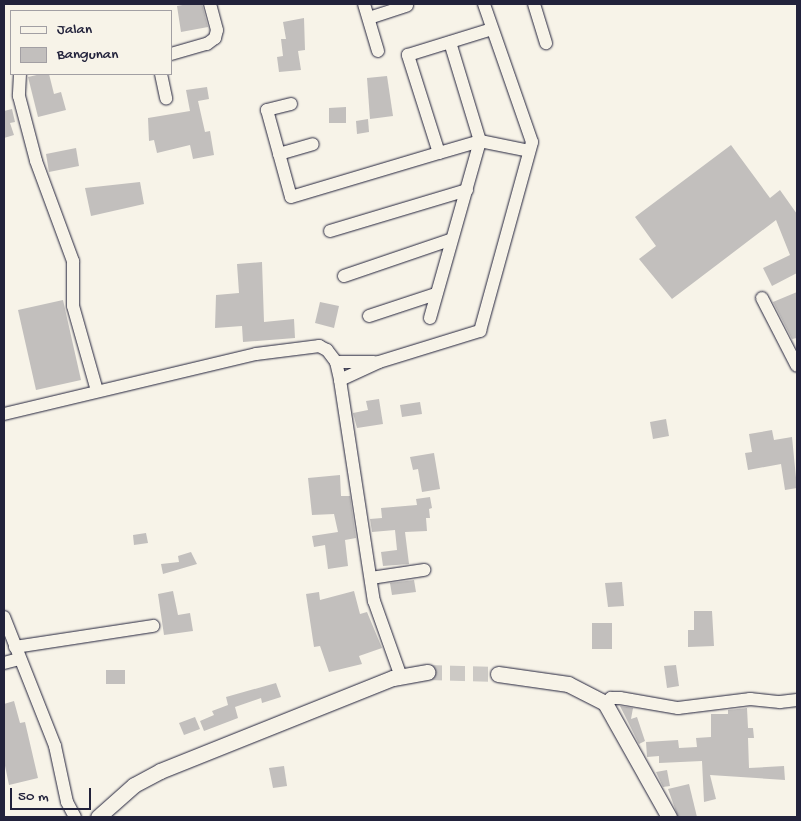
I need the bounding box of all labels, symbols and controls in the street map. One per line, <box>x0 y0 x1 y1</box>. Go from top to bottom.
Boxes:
legend <box>10 10 172 75</box>
text: Jalan <box>57 21 92 39</box>
text: Bangunan <box>57 46 118 64</box>
scale bar <box>12 778 94 810</box>
text: 50 m <box>18 788 49 806</box>

